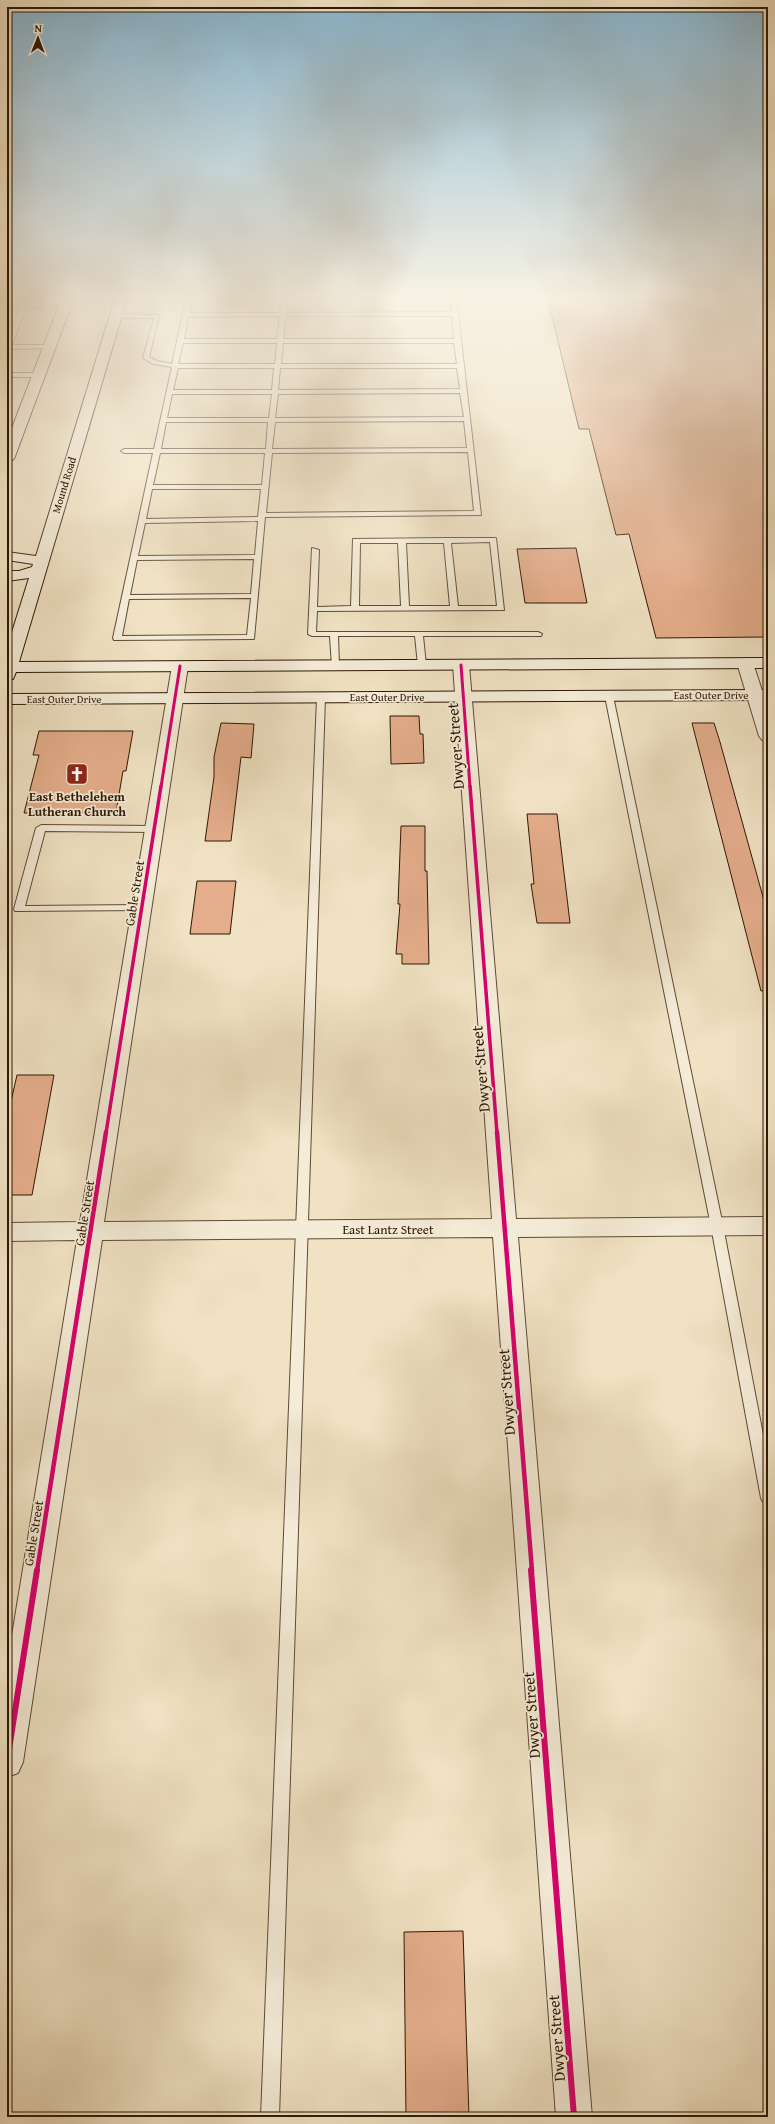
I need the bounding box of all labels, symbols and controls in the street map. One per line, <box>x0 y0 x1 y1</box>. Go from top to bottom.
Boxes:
north arrow <box>18 18 58 58</box>
text: N <box>34 20 43 36</box>
street label: Mound Road <box>48 455 80 515</box>
street label: East Outer Drive <box>674 687 748 703</box>
street label: East Outer Drive <box>350 689 424 705</box>
street label: East Outer Drive <box>27 691 101 707</box>
street label: Dwyer Street <box>440 702 470 790</box>
church icon: East Bethelehem Lutheran Church <box>64 761 90 787</box>
place label: East Bethelehem Lutheran Church <box>28 787 126 821</box>
street label: Gable Street <box>120 859 149 927</box>
street label: Dwyer Street <box>464 1024 496 1113</box>
street label: Gable Street <box>70 1179 99 1247</box>
street label: East Lantz Street <box>342 1220 434 1239</box>
street label: Dwyer Street <box>491 1348 521 1436</box>
street label: Gable Street <box>19 1499 48 1567</box>
street label: Dwyer Street <box>516 1671 546 1759</box>
street label: Dwyer Street <box>541 1994 571 2082</box>

